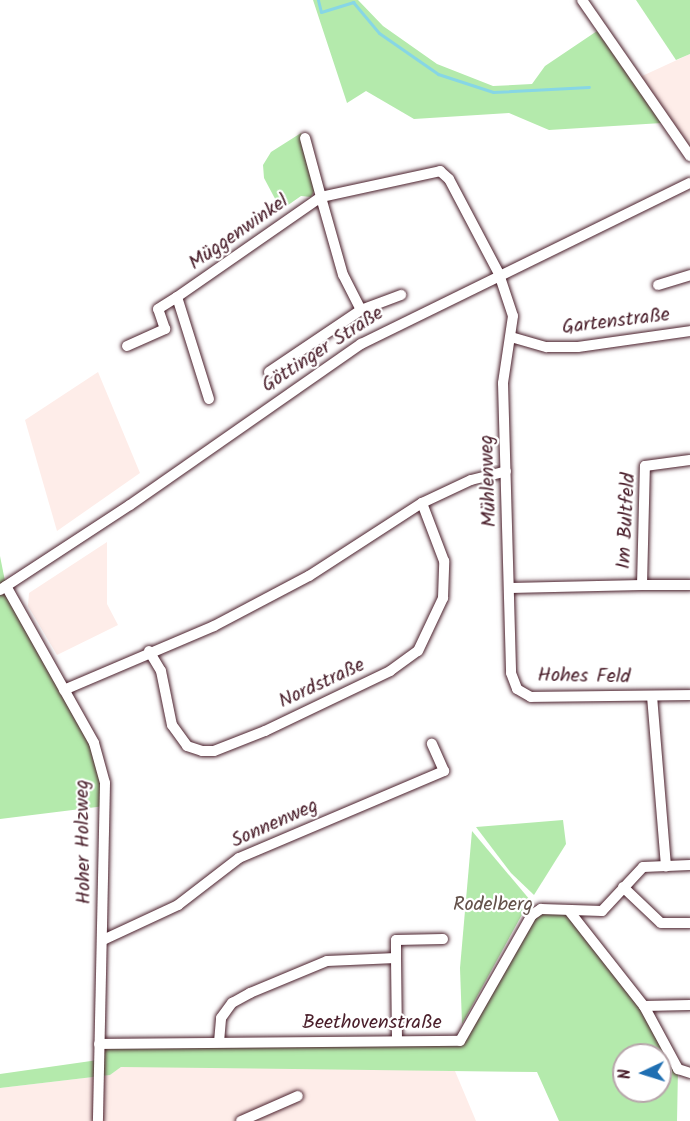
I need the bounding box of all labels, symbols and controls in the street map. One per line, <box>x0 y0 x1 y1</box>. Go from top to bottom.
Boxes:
street label: Müggenwinkel <box>185 190 293 276</box>
street label: Göttinger Straße <box>258 302 388 398</box>
street label: Gartenstraße <box>561 303 671 341</box>
street label: Mühlenweg <box>475 434 503 528</box>
street label: Im Bultfeld <box>612 472 642 570</box>
street label: Nordstraße <box>275 654 369 714</box>
street label: Hohes Feld <box>537 664 631 690</box>
street label: Hoher Holzweg <box>71 779 97 905</box>
street label: Sonnenweg <box>228 794 322 854</box>
park label: Rodelberg <box>453 893 533 917</box>
street label: Beethovenstraße <box>302 1011 442 1035</box>
north arrow <box>612 1043 672 1103</box>
text: N <box>613 1068 638 1080</box>

